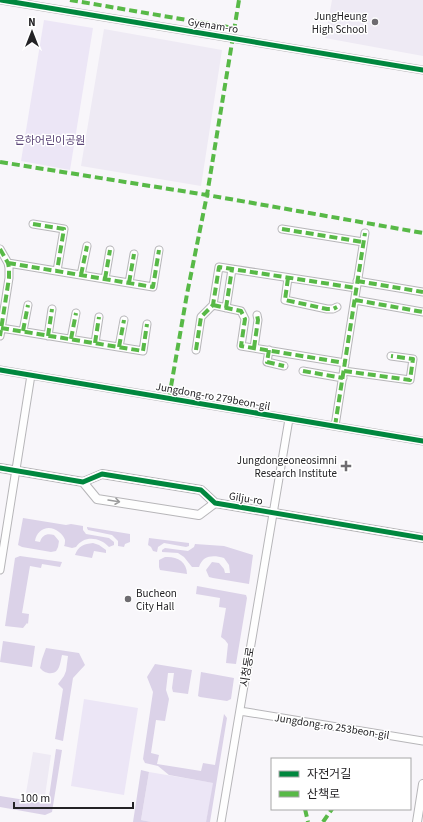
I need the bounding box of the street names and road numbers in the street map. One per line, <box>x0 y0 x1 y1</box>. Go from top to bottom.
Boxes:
street label: Gyenam-ro <box>187 14 239 37</box>
street label: Jungdong-ro 279beon-gil <box>154 379 272 414</box>
street label: Gilju-ro <box>228 488 264 509</box>
street label: 시청동로 <box>237 646 258 688</box>
street label: Jungdong-ro 253beon-gil <box>273 710 391 743</box>

